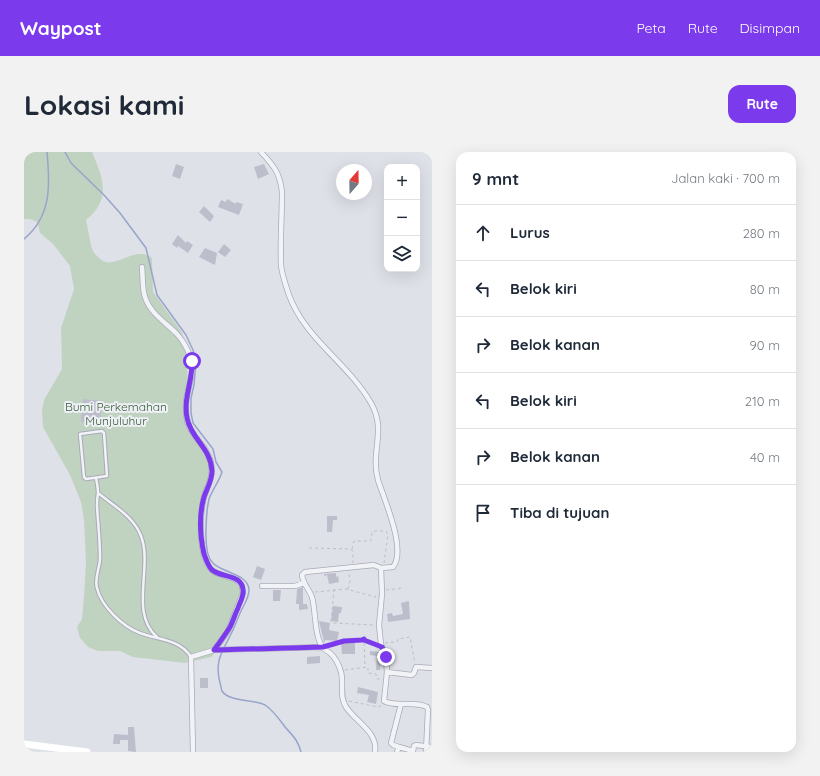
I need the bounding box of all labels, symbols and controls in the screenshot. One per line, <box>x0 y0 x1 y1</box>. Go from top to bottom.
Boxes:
text: Waypost <box>20 16 102 40</box>
text: Peta <box>636 19 666 37</box>
text: Rute <box>688 19 718 37</box>
text: Disimpan <box>740 19 800 37</box>
button: Rute <box>728 85 796 123</box>
text: Lokasi kami <box>24 87 184 122</box>
north arrow <box>336 164 372 200</box>
map controls <box>384 164 420 272</box>
button: + <box>384 164 420 200</box>
text: 9 mnt <box>472 168 519 189</box>
text: Jalan kaki · 700 m <box>671 170 780 186</box>
button: − <box>384 200 420 236</box>
icon: ahead <box>472 222 494 244</box>
text: Lurus <box>510 223 550 242</box>
text: 280 m <box>743 225 780 241</box>
button: layers <box>384 236 420 272</box>
icon: left <box>472 278 494 300</box>
text: Belok kiri <box>510 279 577 298</box>
text: 80 m <box>750 281 780 297</box>
icon: right <box>472 334 494 356</box>
text: Belok kanan <box>510 335 600 354</box>
text: 90 m <box>750 337 780 353</box>
route start <box>183 352 201 370</box>
icon: left <box>472 390 494 412</box>
text: Belok kiri <box>510 391 577 410</box>
text: 210 m <box>745 393 780 409</box>
park label: Bumi Perkemahan Munjuluhur <box>65 399 167 428</box>
icon: right <box>472 446 494 468</box>
text: Belok kanan <box>510 447 600 466</box>
text: 40 m <box>750 449 780 465</box>
icon: arrive <box>472 502 494 524</box>
text: Tiba di tujuan <box>510 503 609 522</box>
route end <box>377 648 395 666</box>

